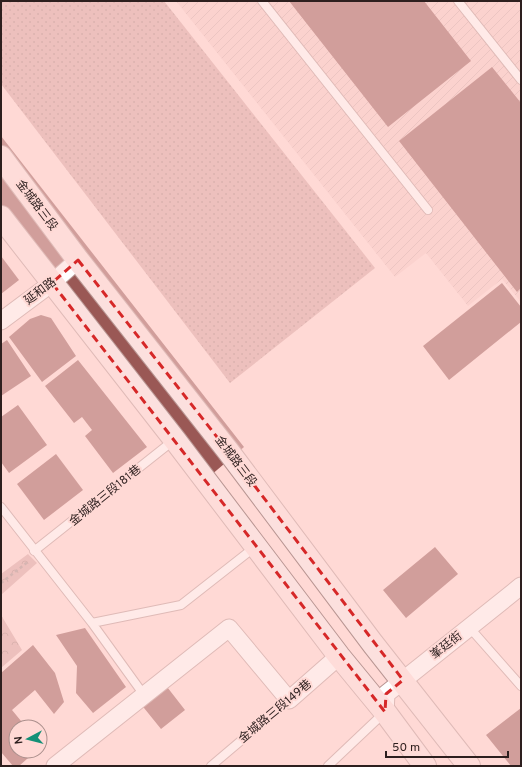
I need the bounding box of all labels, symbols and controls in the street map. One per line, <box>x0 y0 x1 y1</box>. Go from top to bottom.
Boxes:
street label: 金城路三段 <box>12 177 61 234</box>
street label: 延和路 <box>21 275 60 309</box>
street label: 金城路三段 <box>211 433 260 490</box>
street label: 金城路三段181巷 <box>66 462 145 530</box>
street label: 峯廷街 <box>428 628 466 663</box>
street label: 金城路三段149巷 <box>236 676 316 747</box>
north arrow <box>8 719 48 759</box>
scale bar <box>386 733 508 759</box>
text: N <box>12 735 26 745</box>
text: 50 m <box>392 740 420 756</box>

